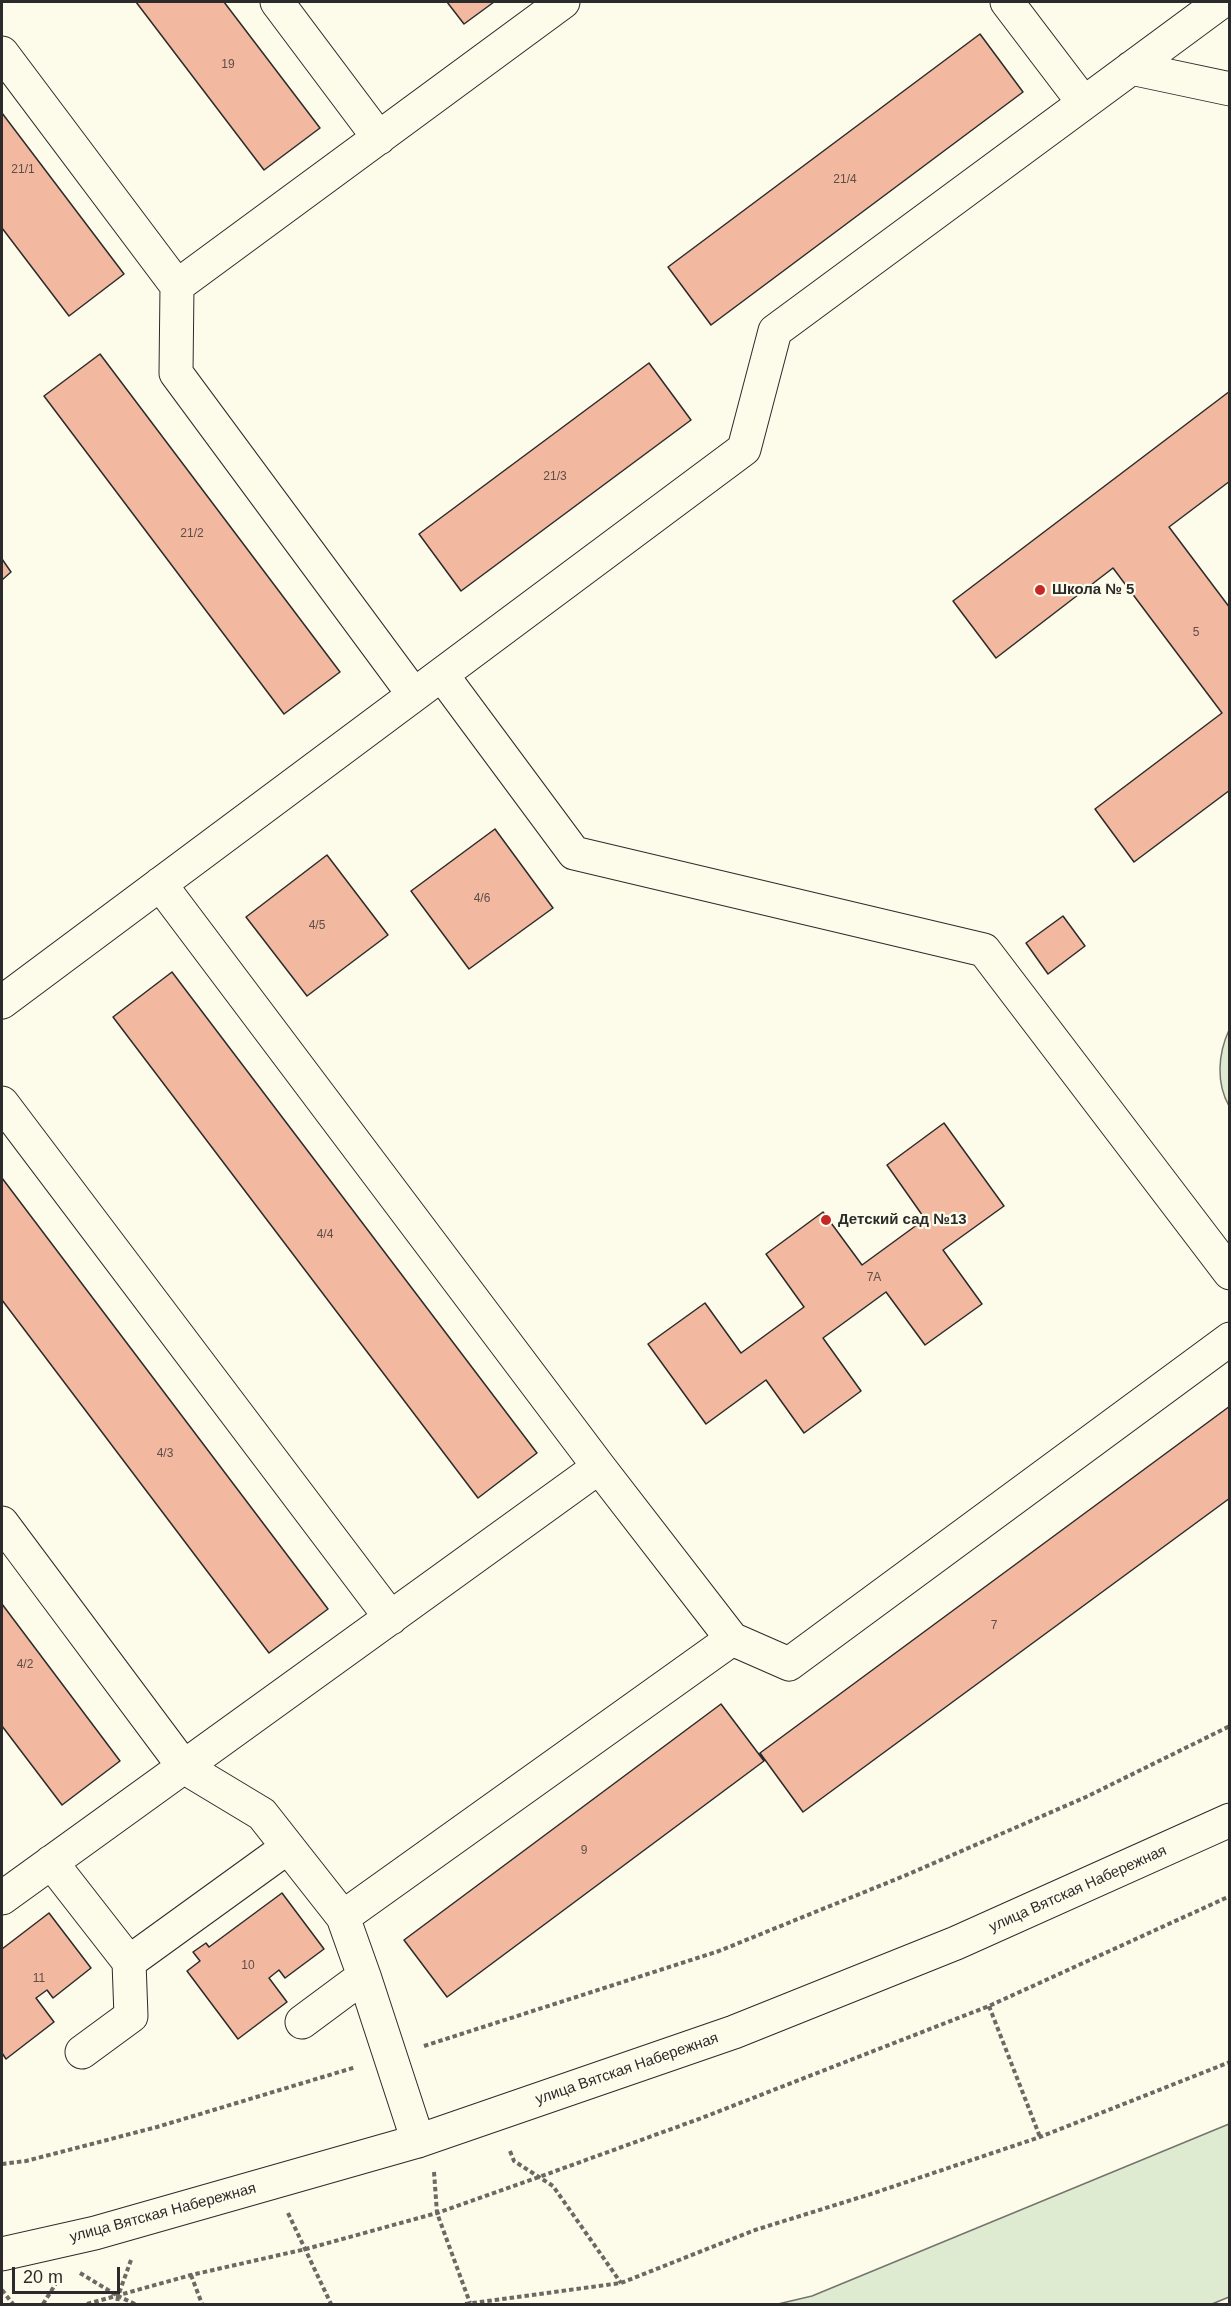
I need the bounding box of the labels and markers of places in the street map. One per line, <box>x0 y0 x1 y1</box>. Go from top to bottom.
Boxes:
place label: Школа № 5 <box>1052 581 1134 599</box>
marker: Школа № 5 <box>1033 583 1047 597</box>
place label: Детский сад №13 <box>838 1211 967 1229</box>
marker: Детский сад №13 <box>819 1213 833 1227</box>

